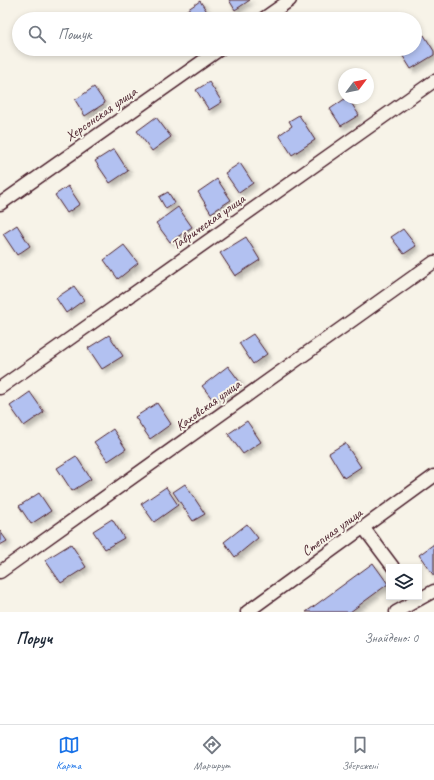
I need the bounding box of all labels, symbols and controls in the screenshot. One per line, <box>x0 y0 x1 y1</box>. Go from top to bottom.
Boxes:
search box <box>12 12 422 56</box>
icon: search <box>26 23 48 45</box>
text: Пошук <box>58 25 91 44</box>
north arrow <box>338 68 374 104</box>
street label: Херсонская улица <box>62 83 141 145</box>
street label: Таврическая улица <box>168 190 249 254</box>
street label: Каховская улица <box>172 375 245 434</box>
street label: Степная улица <box>298 504 367 560</box>
map controls <box>386 564 422 600</box>
button: layers <box>386 564 422 600</box>
text: Поруч <box>16 628 52 649</box>
text: Знайдено: 0 <box>364 630 418 646</box>
tab: Карта <box>56 734 81 772</box>
tab: Маршрут <box>194 734 230 772</box>
tab: Збережені <box>342 734 378 772</box>

